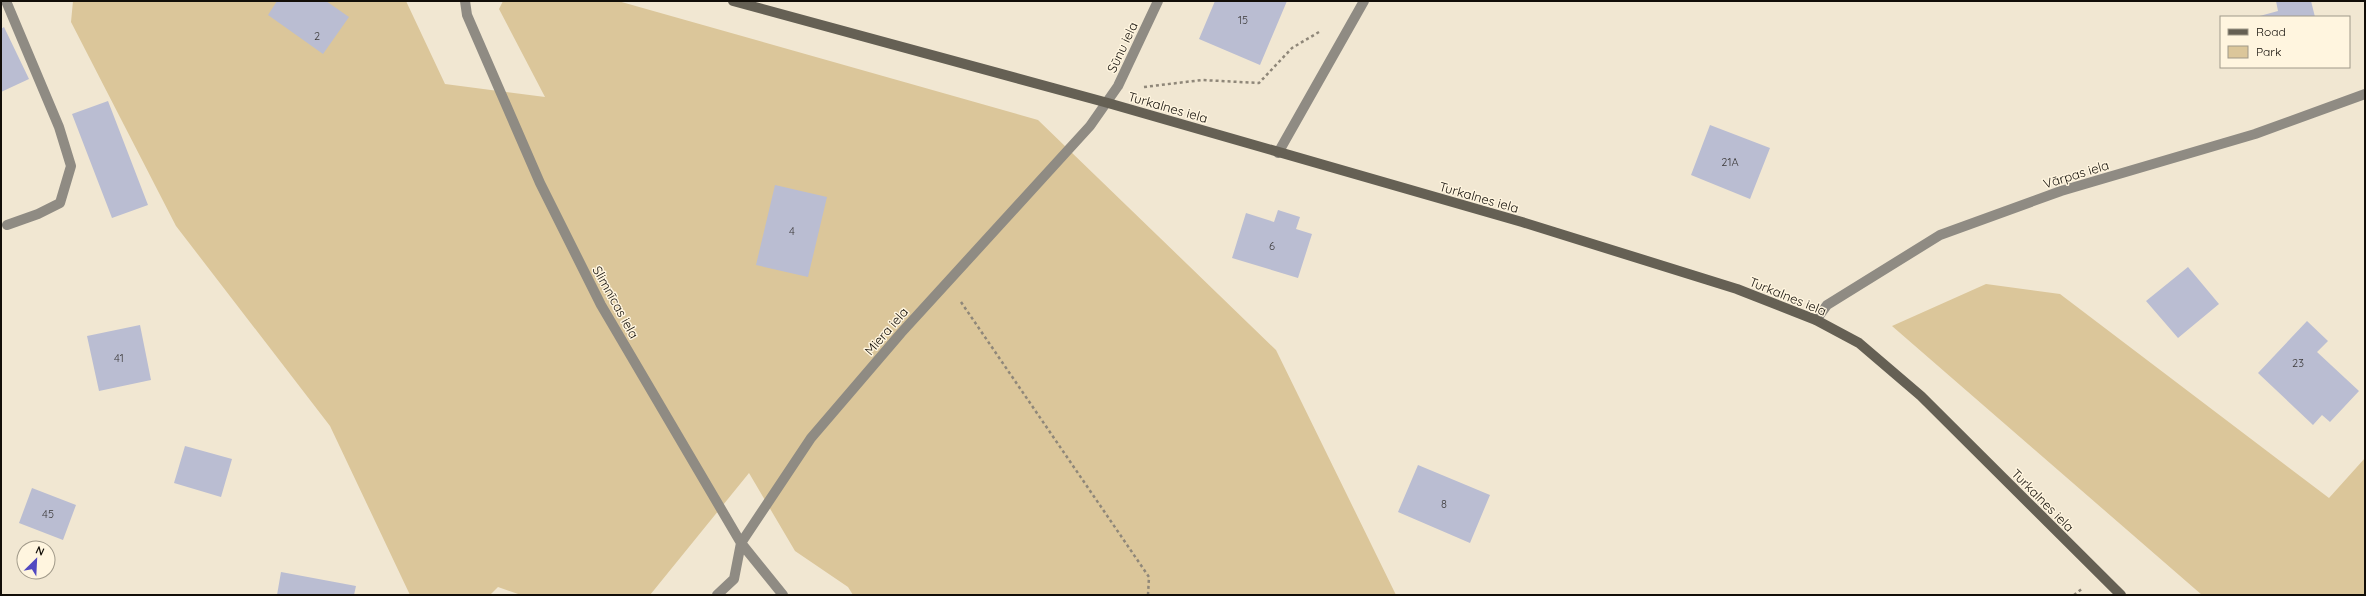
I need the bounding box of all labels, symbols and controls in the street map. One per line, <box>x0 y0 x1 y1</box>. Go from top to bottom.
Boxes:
house number: 15 <box>1238 13 1248 27</box>
legend <box>2220 16 2350 68</box>
street label: Sūnu iela <box>1103 19 1141 75</box>
text: Road <box>2256 24 2286 39</box>
house number: 2 <box>314 29 320 43</box>
text: Park <box>2256 44 2281 59</box>
street label: Turkalnes iela <box>1126 88 1210 126</box>
house number: 21A <box>1721 155 1739 169</box>
street label: Vārpas iela <box>2041 156 2111 192</box>
street label: Turkalnes iela <box>1437 178 1521 216</box>
house number: 4 <box>789 224 795 238</box>
house number: 6 <box>1269 239 1275 253</box>
street label: Slimnīcas iela <box>589 263 643 341</box>
street label: Turkalnes iela <box>1747 273 1829 319</box>
street label: Miera iela <box>861 304 911 358</box>
house number: 41 <box>114 351 124 365</box>
house number: 23 <box>2292 356 2304 370</box>
street label: Turkalnes iela <box>2008 465 2078 535</box>
house number: 8 <box>1441 497 1447 511</box>
house number: 45 <box>42 507 54 521</box>
north arrow <box>16 540 56 580</box>
text: N <box>34 543 47 559</box>

